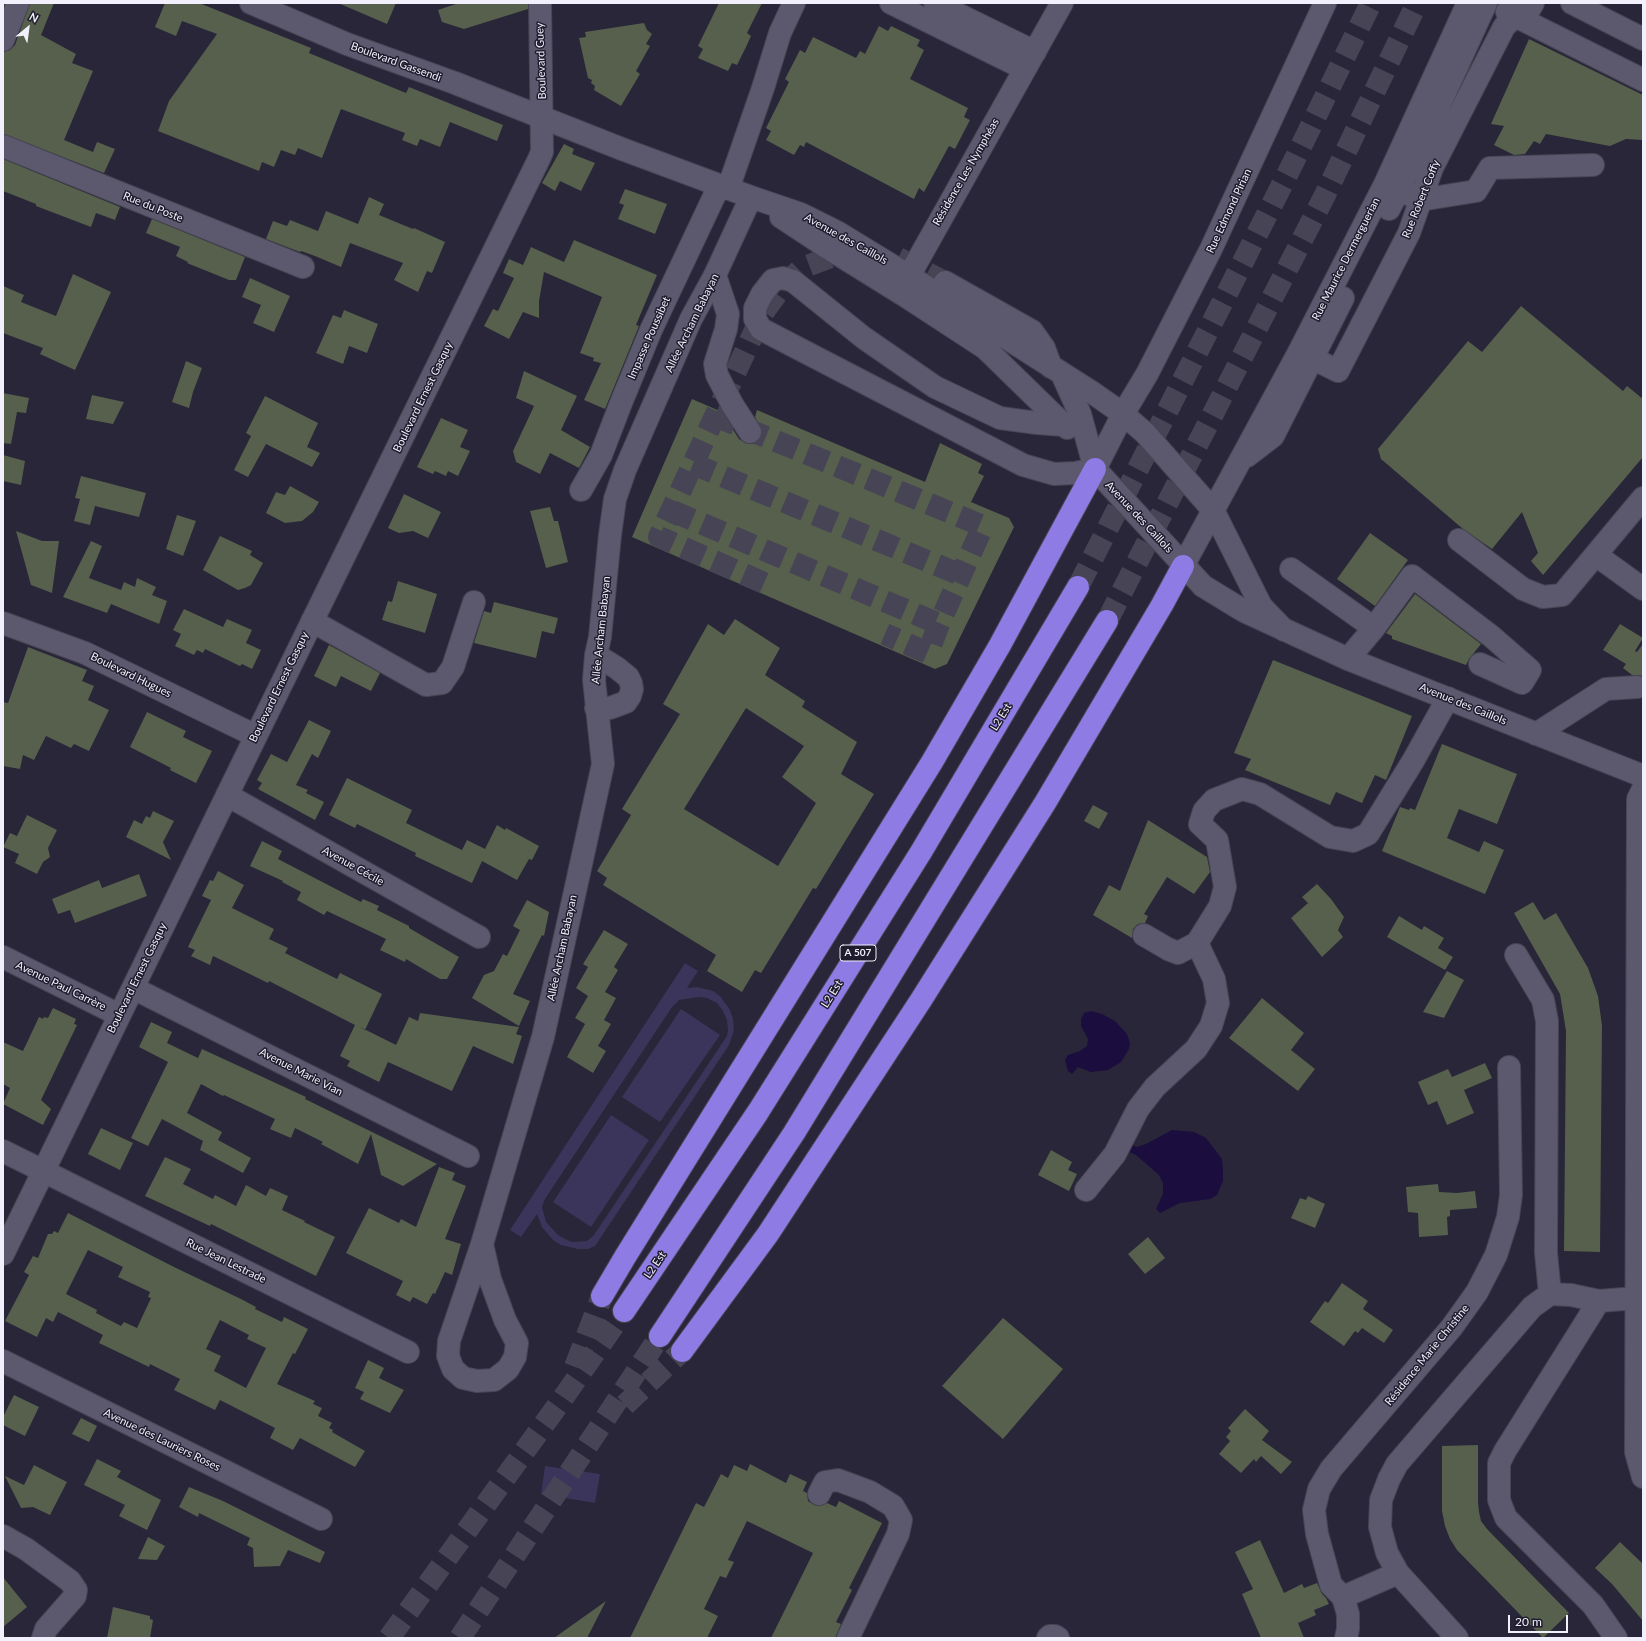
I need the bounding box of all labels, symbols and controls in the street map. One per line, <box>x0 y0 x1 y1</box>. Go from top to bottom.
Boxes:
north arrow <box>8 8 48 48</box>
text: N <box>27 9 41 25</box>
street label: Boulevard Guey <box>533 22 549 100</box>
street label: Boulevard Gassendi <box>349 40 443 84</box>
street label: Résidence Les Nymphéas <box>930 116 1002 228</box>
street label: Rue Robert Coffy <box>1399 158 1443 240</box>
street label: Rue Edmond Pirian <box>1204 167 1254 255</box>
street label: Rue du Poste <box>121 189 185 225</box>
street label: Rue Maurice Dermerguerian <box>1309 195 1383 323</box>
street label: Avenue des Caillols <box>802 211 890 267</box>
street label: Allée Archam Babayan <box>662 272 722 374</box>
street label: Impasse Poussibet <box>625 295 673 381</box>
street label: Boulevard Ernest Gasquy <box>390 340 456 454</box>
street label: Avenue des Caillols <box>1102 478 1176 556</box>
street label: Allée Archam Babayan <box>589 576 613 684</box>
street label: Boulevard Ernest Gasquy <box>246 630 312 744</box>
street label: Boulevard Hugues <box>88 650 174 700</box>
street label: Avenue des Caillols <box>1417 680 1509 728</box>
street label: L2 Est <box>988 701 1014 733</box>
street label: Avenue Cécile <box>320 844 386 888</box>
street label: Allée Archam Babayan <box>544 894 580 1002</box>
street label: Boulevard Ernest Gasquy <box>104 921 170 1035</box>
road number: A 507 <box>840 945 876 961</box>
street label: Avenue Paul Carrère <box>14 958 108 1014</box>
street label: L2 Est <box>819 978 845 1010</box>
street label: Avenue Marie Vian <box>257 1045 345 1099</box>
street label: Rue Jean Lestrade <box>184 1236 268 1286</box>
street label: L2 Est <box>641 1249 669 1281</box>
street label: Résidence Marie Christine <box>1382 1302 1472 1408</box>
street label: Avenue des Lauriers Roses <box>102 1406 222 1474</box>
scale bar <box>1510 1607 1570 1633</box>
text: 20 m <box>1515 1614 1542 1629</box>

